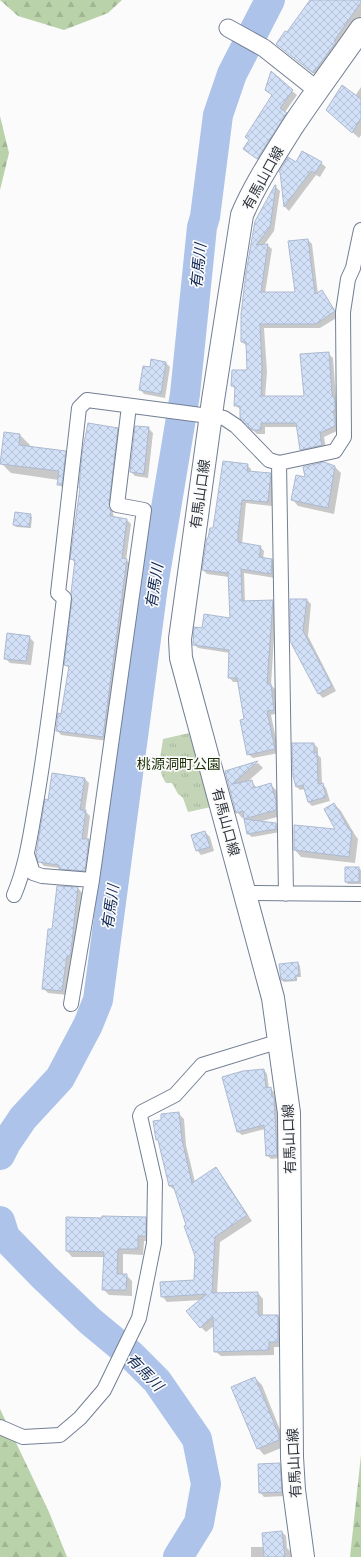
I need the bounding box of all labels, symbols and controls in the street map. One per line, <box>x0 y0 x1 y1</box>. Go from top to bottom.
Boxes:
street label: 有馬山口線 <box>237 143 289 213</box>
water label: 有馬川 <box>185 241 211 289</box>
street label: 有馬山口線 <box>185 458 215 530</box>
water label: 有馬川 <box>140 560 168 610</box>
park label: 桃源洞町公園 <box>137 754 221 774</box>
street label: 有馬山口線 <box>207 786 245 858</box>
water label: 有馬川 <box>96 881 124 931</box>
street label: 有馬山口線 <box>278 1104 300 1174</box>
water label: 有馬川 <box>122 1349 170 1397</box>
street label: 有馬山口線 <box>282 1428 306 1498</box>

